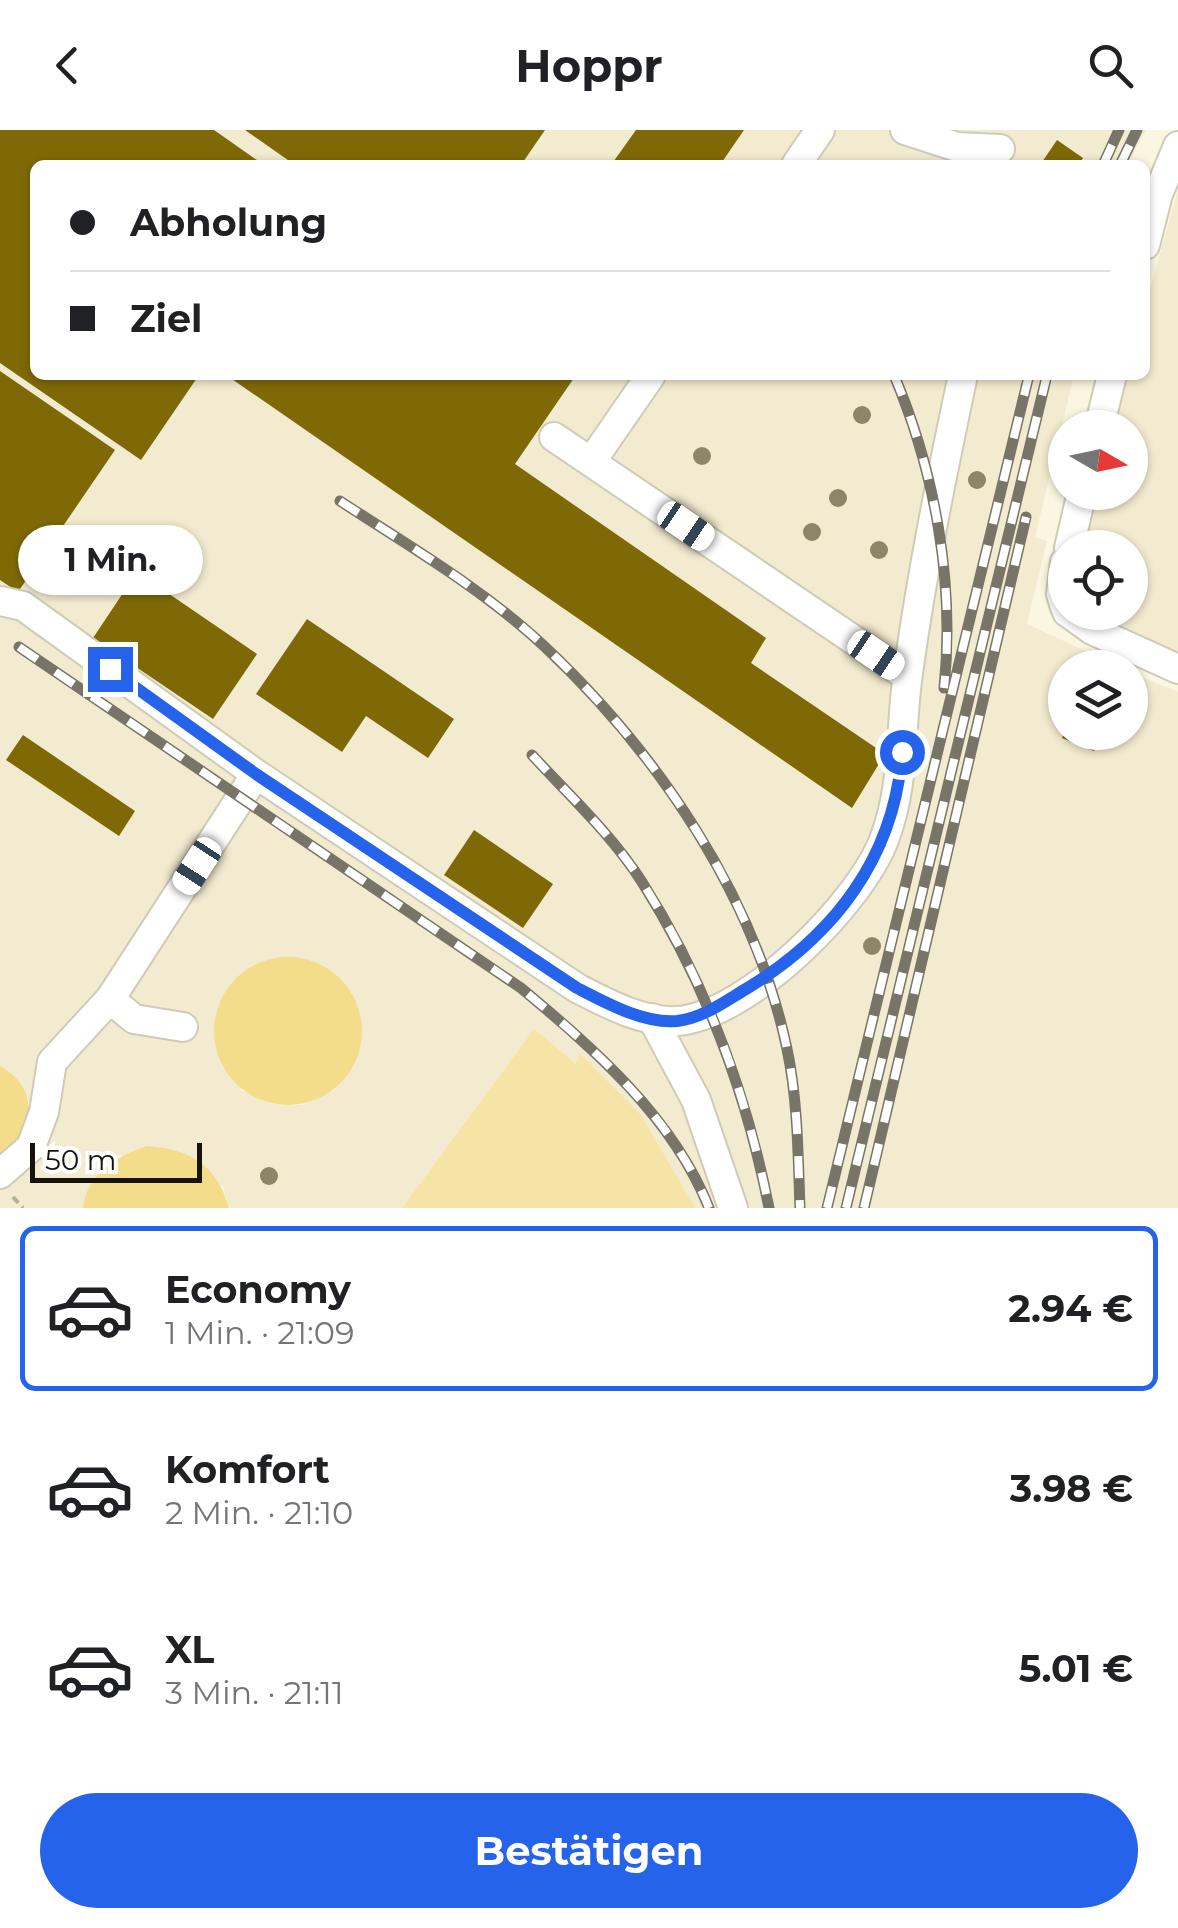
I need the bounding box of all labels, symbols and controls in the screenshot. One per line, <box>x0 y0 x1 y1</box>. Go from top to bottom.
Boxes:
icon: back <box>40 38 95 93</box>
text: Hoppr <box>515 38 663 93</box>
icon: search <box>1083 38 1138 93</box>
text: Abholung <box>130 199 327 246</box>
text: Ziel <box>130 295 202 342</box>
north arrow <box>1048 410 1148 510</box>
map controls <box>1048 410 1148 750</box>
car <box>653 497 719 555</box>
callout: 1 Min. <box>18 524 202 594</box>
button: locate <box>1048 530 1148 630</box>
text: 1 Min. <box>64 540 157 579</box>
car <box>843 626 909 684</box>
route end <box>88 647 133 692</box>
button: layers <box>1048 650 1148 750</box>
route start <box>880 730 925 775</box>
car <box>168 833 226 899</box>
scale bar <box>30 1138 202 1182</box>
text: 50 m <box>45 1143 116 1177</box>
icon: car <box>45 1264 135 1354</box>
text: Economy <box>165 1266 351 1313</box>
text: 2.94 € <box>1008 1285 1133 1332</box>
text: 1 Min. · 21:09 <box>165 1313 355 1352</box>
icon: car <box>45 1444 135 1534</box>
text: Komfort <box>165 1446 330 1493</box>
text: 3.98 € <box>1010 1465 1133 1512</box>
text: 2 Min. · 21:10 <box>165 1493 353 1532</box>
icon: car <box>45 1624 135 1714</box>
text: XL <box>165 1626 214 1673</box>
text: 5.01 € <box>1019 1645 1133 1692</box>
text: 3 Min. · 21:11 <box>165 1673 343 1712</box>
button: Bestätigen <box>40 1793 1138 1908</box>

